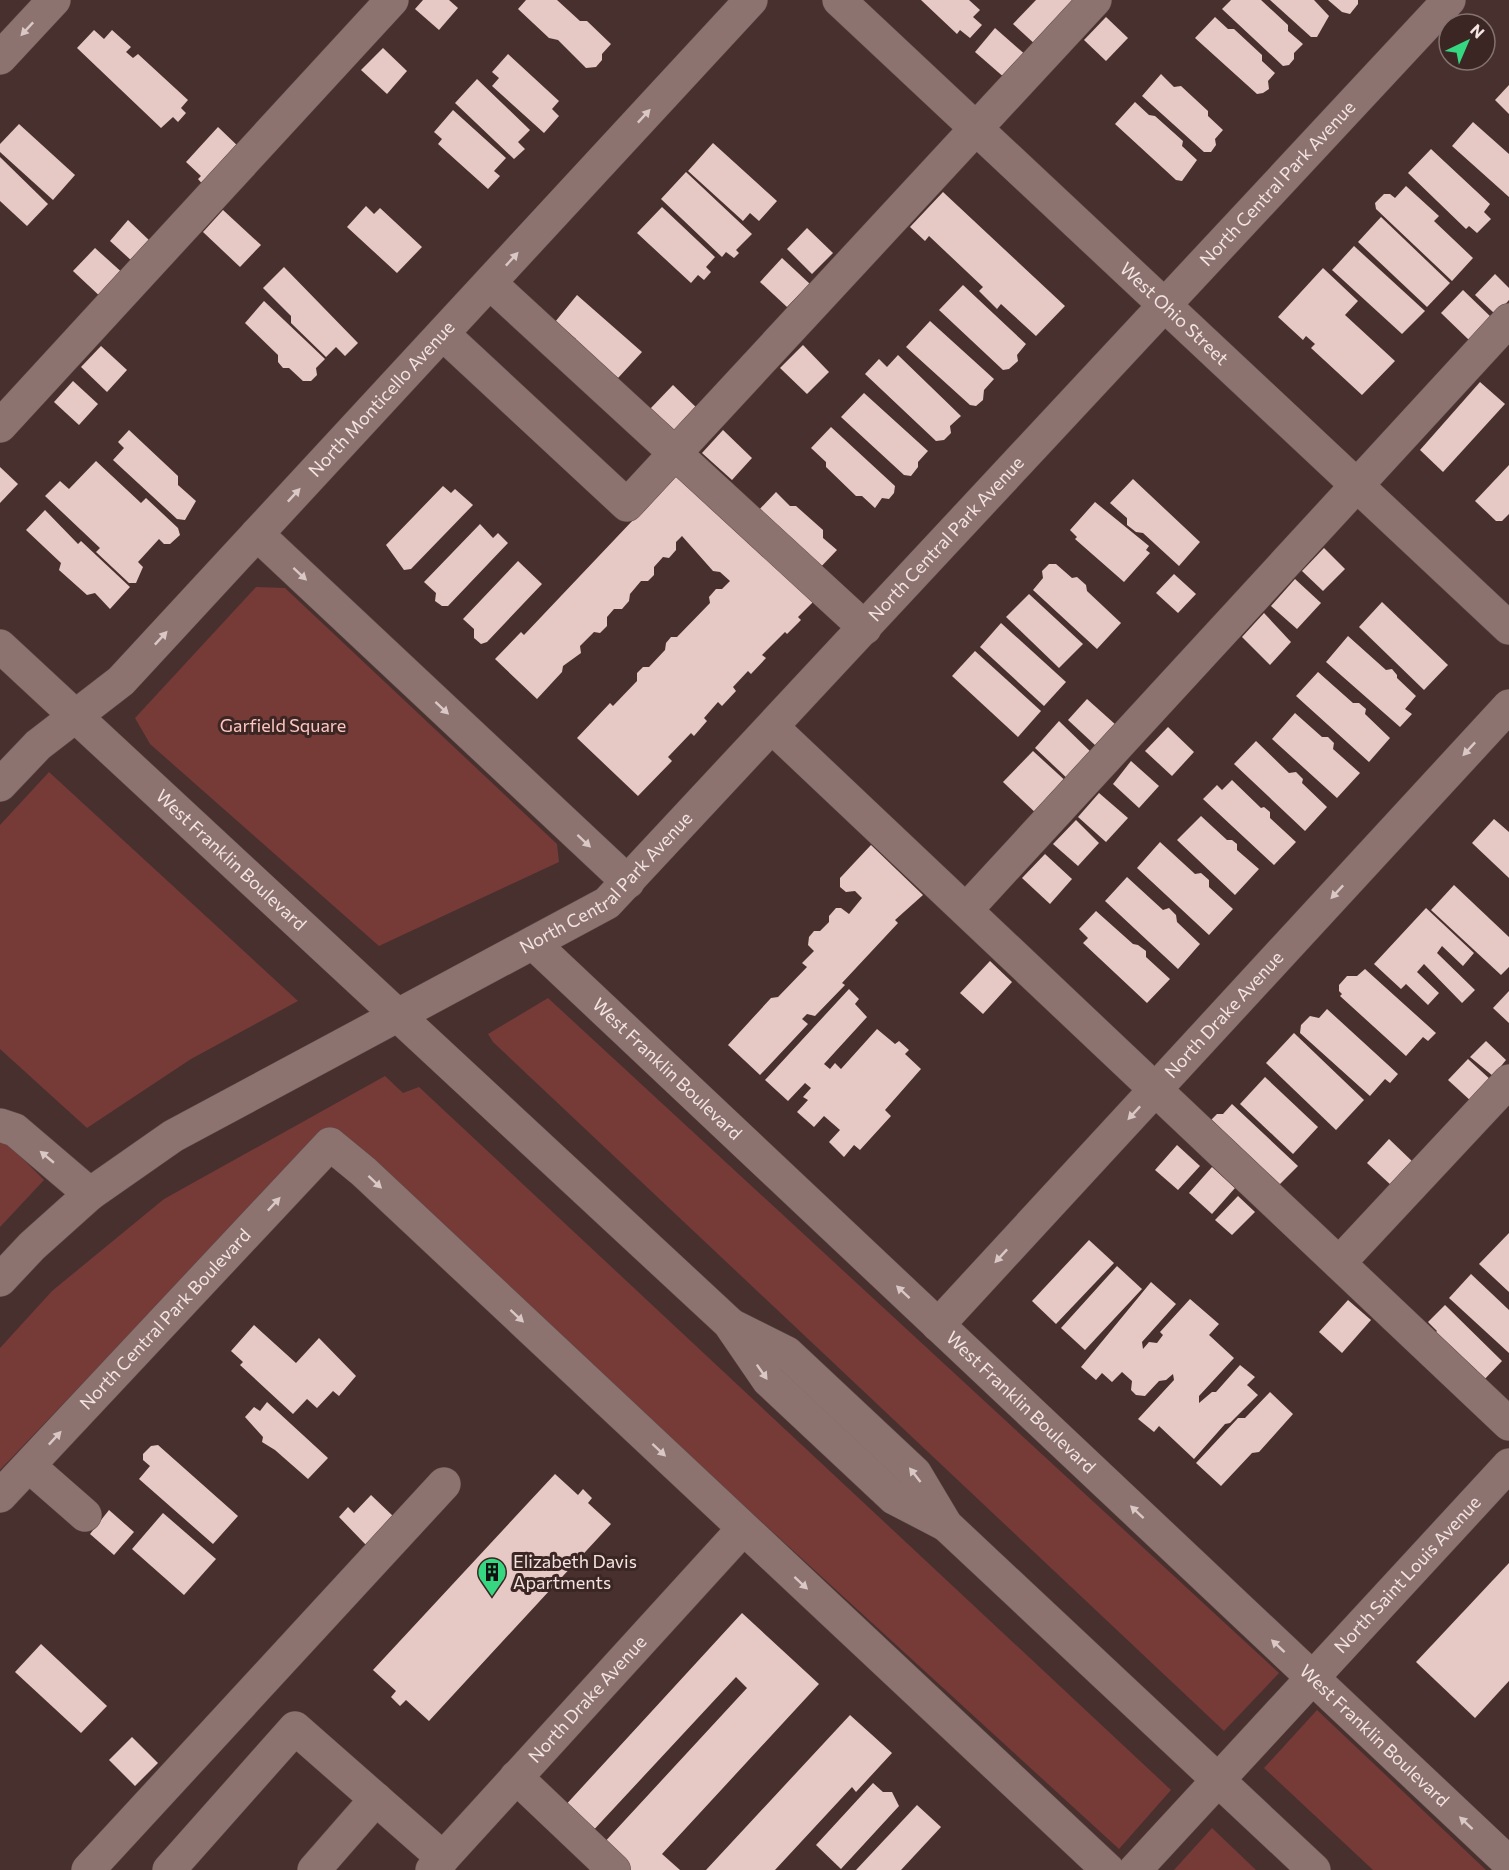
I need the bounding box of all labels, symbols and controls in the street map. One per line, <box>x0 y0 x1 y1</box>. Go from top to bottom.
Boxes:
north arrow <box>1437 12 1497 72</box>
text: N <box>1467 20 1489 42</box>
one-way arrow <box>21 21 34 36</box>
street label: North Central Park Avenue <box>1195 96 1359 270</box>
one-way arrow <box>637 109 650 124</box>
one-way arrow <box>505 252 519 267</box>
street label: West Ohio Street <box>1116 257 1233 369</box>
street label: North Monticello Avenue <box>303 316 459 481</box>
street label: North Central Park Avenue <box>863 451 1028 626</box>
one-way arrow <box>286 488 300 502</box>
one-way arrow <box>292 567 306 581</box>
one-way arrow <box>154 631 167 646</box>
one-way arrow <box>434 701 449 714</box>
park label: Garfield Square <box>220 714 346 736</box>
one-way arrow <box>1463 741 1476 756</box>
street label: West Franklin Boulevard <box>152 784 311 935</box>
street label: North Central Park Avenue <box>516 807 697 958</box>
one-way arrow <box>577 834 592 848</box>
one-way arrow <box>1331 884 1344 899</box>
street label: North Drake Avenue <box>1159 946 1287 1082</box>
street label: West Franklin Boulevard <box>588 993 747 1144</box>
one-way arrow <box>1127 1105 1141 1119</box>
one-way arrow <box>40 1151 55 1164</box>
one-way arrow <box>368 1175 382 1189</box>
one-way arrow <box>267 1197 281 1212</box>
street label: North Central Park Boulevard <box>75 1224 255 1414</box>
one-way arrow <box>995 1248 1008 1263</box>
one-way arrow <box>896 1286 911 1299</box>
one-way arrow <box>509 1309 524 1322</box>
street label: West Franklin Boulevard <box>942 1326 1101 1478</box>
one-way arrow <box>756 1363 768 1379</box>
one-way arrow <box>47 1432 61 1446</box>
one-way arrow <box>652 1442 666 1456</box>
one-way arrow <box>909 1468 921 1484</box>
street label: North Saint Louis Avenue <box>1329 1491 1485 1657</box>
one-way arrow <box>1130 1506 1144 1520</box>
place label: Elizabeth Davis Apartments <box>513 1550 637 1593</box>
building icon: Elizabeth Davis Apartments <box>476 1556 508 1598</box>
one-way arrow <box>793 1576 808 1589</box>
street label: North Drake Avenue <box>523 1630 651 1767</box>
one-way arrow <box>1271 1639 1286 1653</box>
street label: West Franklin Boulevard <box>1296 1660 1454 1811</box>
one-way arrow <box>1459 1816 1474 1830</box>

